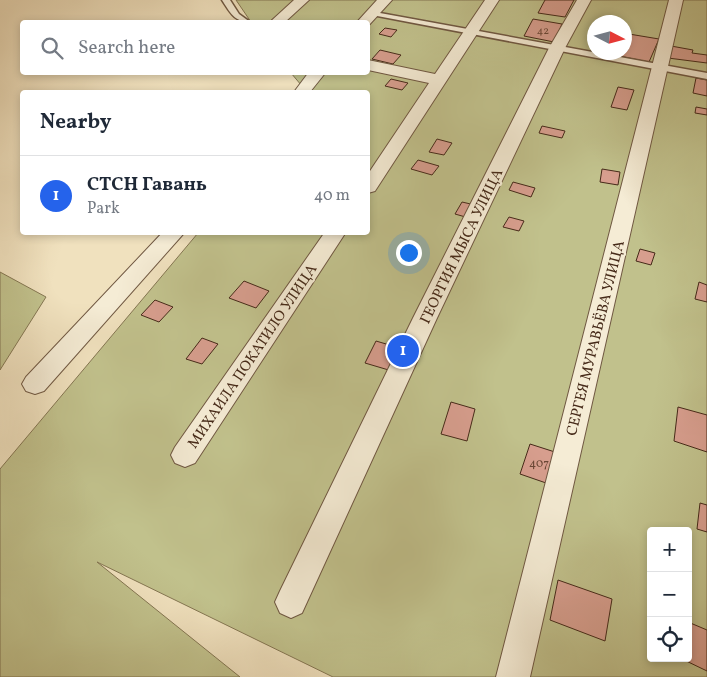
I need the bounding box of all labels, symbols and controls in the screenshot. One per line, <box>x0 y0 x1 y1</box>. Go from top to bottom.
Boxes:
north arrow <box>587 15 632 60</box>
search box <box>20 20 370 75</box>
house number: 42 <box>537 24 549 39</box>
icon: search <box>38 34 66 62</box>
text: Search here <box>78 35 175 61</box>
text: Nearby <box>40 108 111 137</box>
street label: ГЕОРГИЯ МЫСА УЛИЦА <box>416 165 509 328</box>
text: СТСН Гавань <box>87 172 207 198</box>
text: 1 <box>53 185 59 207</box>
text: 40 m <box>314 185 350 207</box>
text: Park <box>87 198 120 220</box>
street label: СЕРГЕЯ МУРАВЬЁВА УЛИЦА <box>562 238 631 438</box>
your location <box>396 240 422 266</box>
street label: МИХАИЛА ПОКАТИЛО УЛИЦА <box>184 260 323 453</box>
pin: 1 <box>387 332 419 370</box>
house number: 407 <box>529 456 549 472</box>
map controls <box>647 527 692 662</box>
button: + <box>647 527 692 572</box>
button: − <box>647 572 692 617</box>
button: locate <box>647 617 692 662</box>

